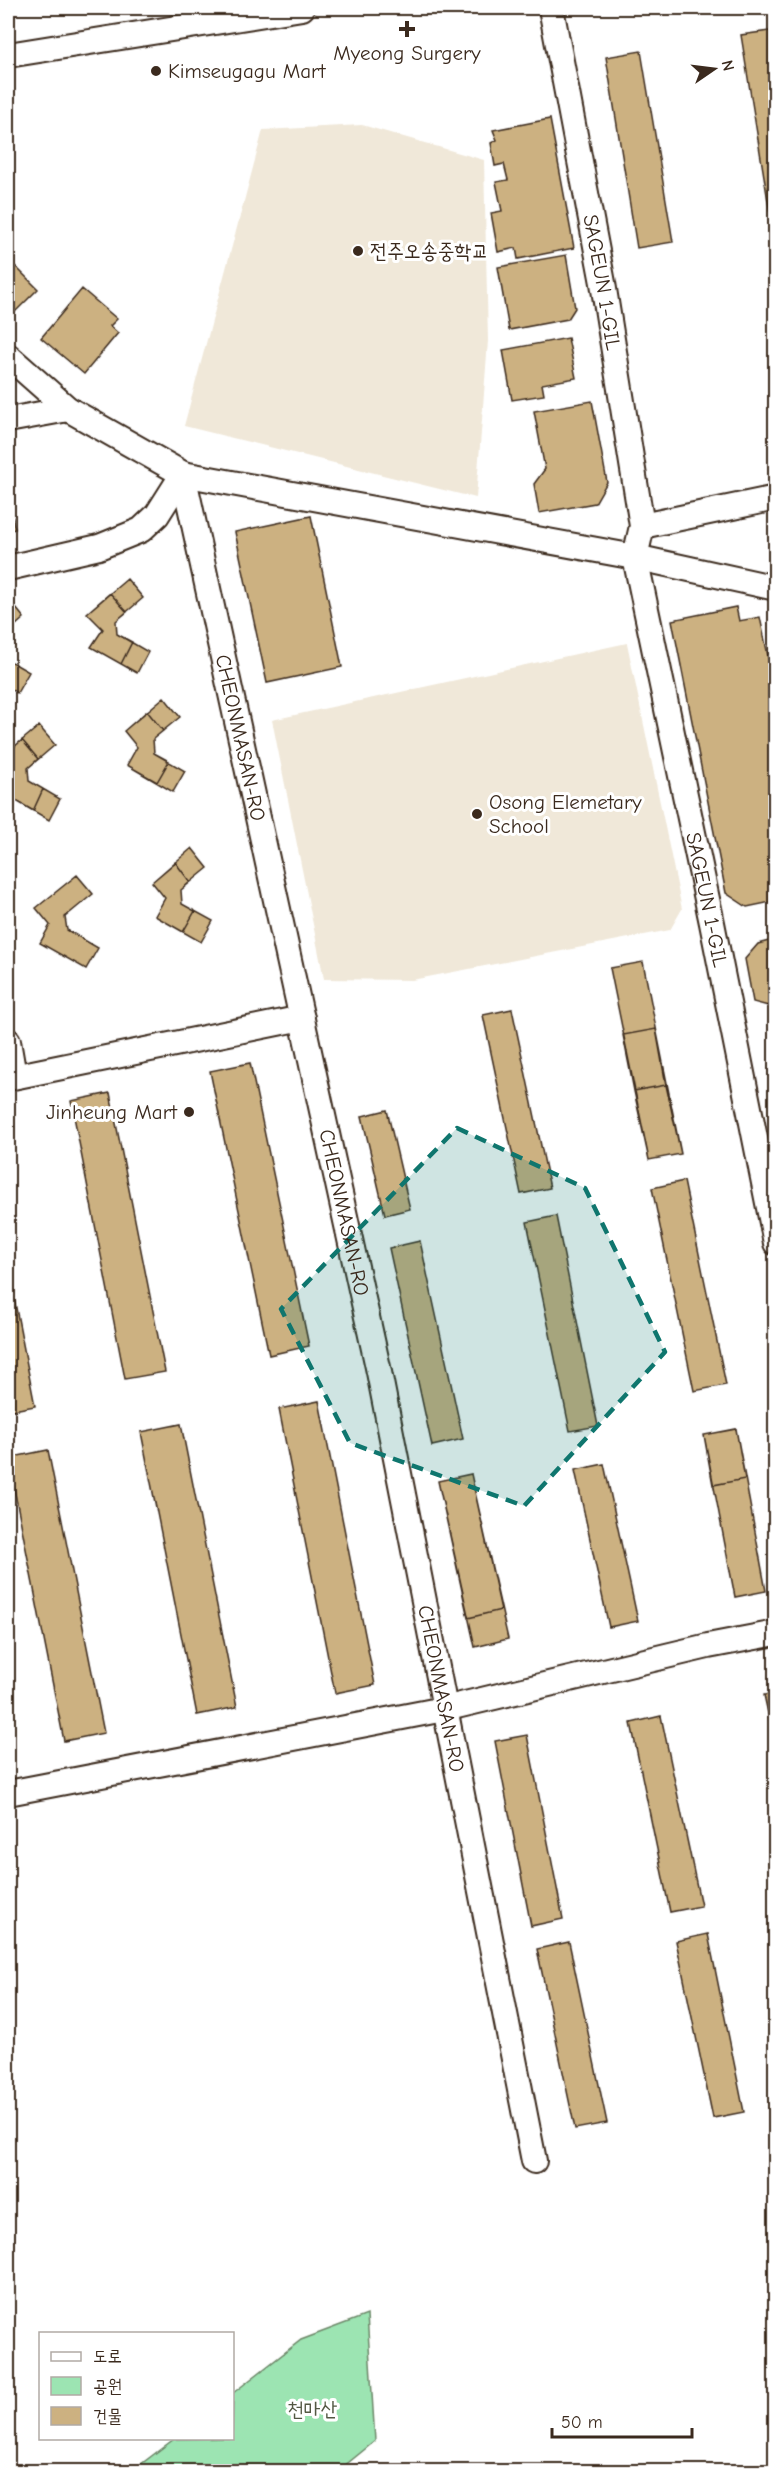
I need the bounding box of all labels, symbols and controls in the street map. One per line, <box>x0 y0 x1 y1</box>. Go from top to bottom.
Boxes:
marker: Myeong Surgery <box>398 20 416 38</box>
north arrow <box>684 39 744 99</box>
place label: Myeong Surgery <box>333 41 481 65</box>
text: N <box>718 58 738 73</box>
place label: Kimseugagu Mart <box>168 59 326 83</box>
marker: Kimseugagu Mart <box>149 64 163 78</box>
street label: SAGEUN 1-GIL <box>578 212 626 352</box>
place label: 전주오송중학교 <box>370 239 488 263</box>
marker: 전주오송중학교 <box>351 244 365 258</box>
street label: CHEONMASAN-RO <box>211 652 270 823</box>
place label: Osong Elemetary School <box>489 790 642 838</box>
marker: Osong Elemetary School <box>470 807 484 821</box>
street label: SAGEUN 1-GIL <box>681 830 733 970</box>
place label: Jinheung Mart <box>46 1100 178 1124</box>
marker: Jinheung Mart <box>182 1105 196 1119</box>
street label: CHEONMASAN-RO <box>314 1127 374 1298</box>
street label: CHEONMASAN-RO <box>413 1603 469 1774</box>
legend <box>39 2332 234 2440</box>
text: 도로 <box>93 2346 122 2367</box>
text: 공원 <box>93 2376 122 2397</box>
park label: 천마산 <box>287 2397 337 2421</box>
scale bar <box>552 2401 692 2439</box>
text: 건물 <box>93 2406 122 2427</box>
text: 50 m <box>561 2412 603 2433</box>

